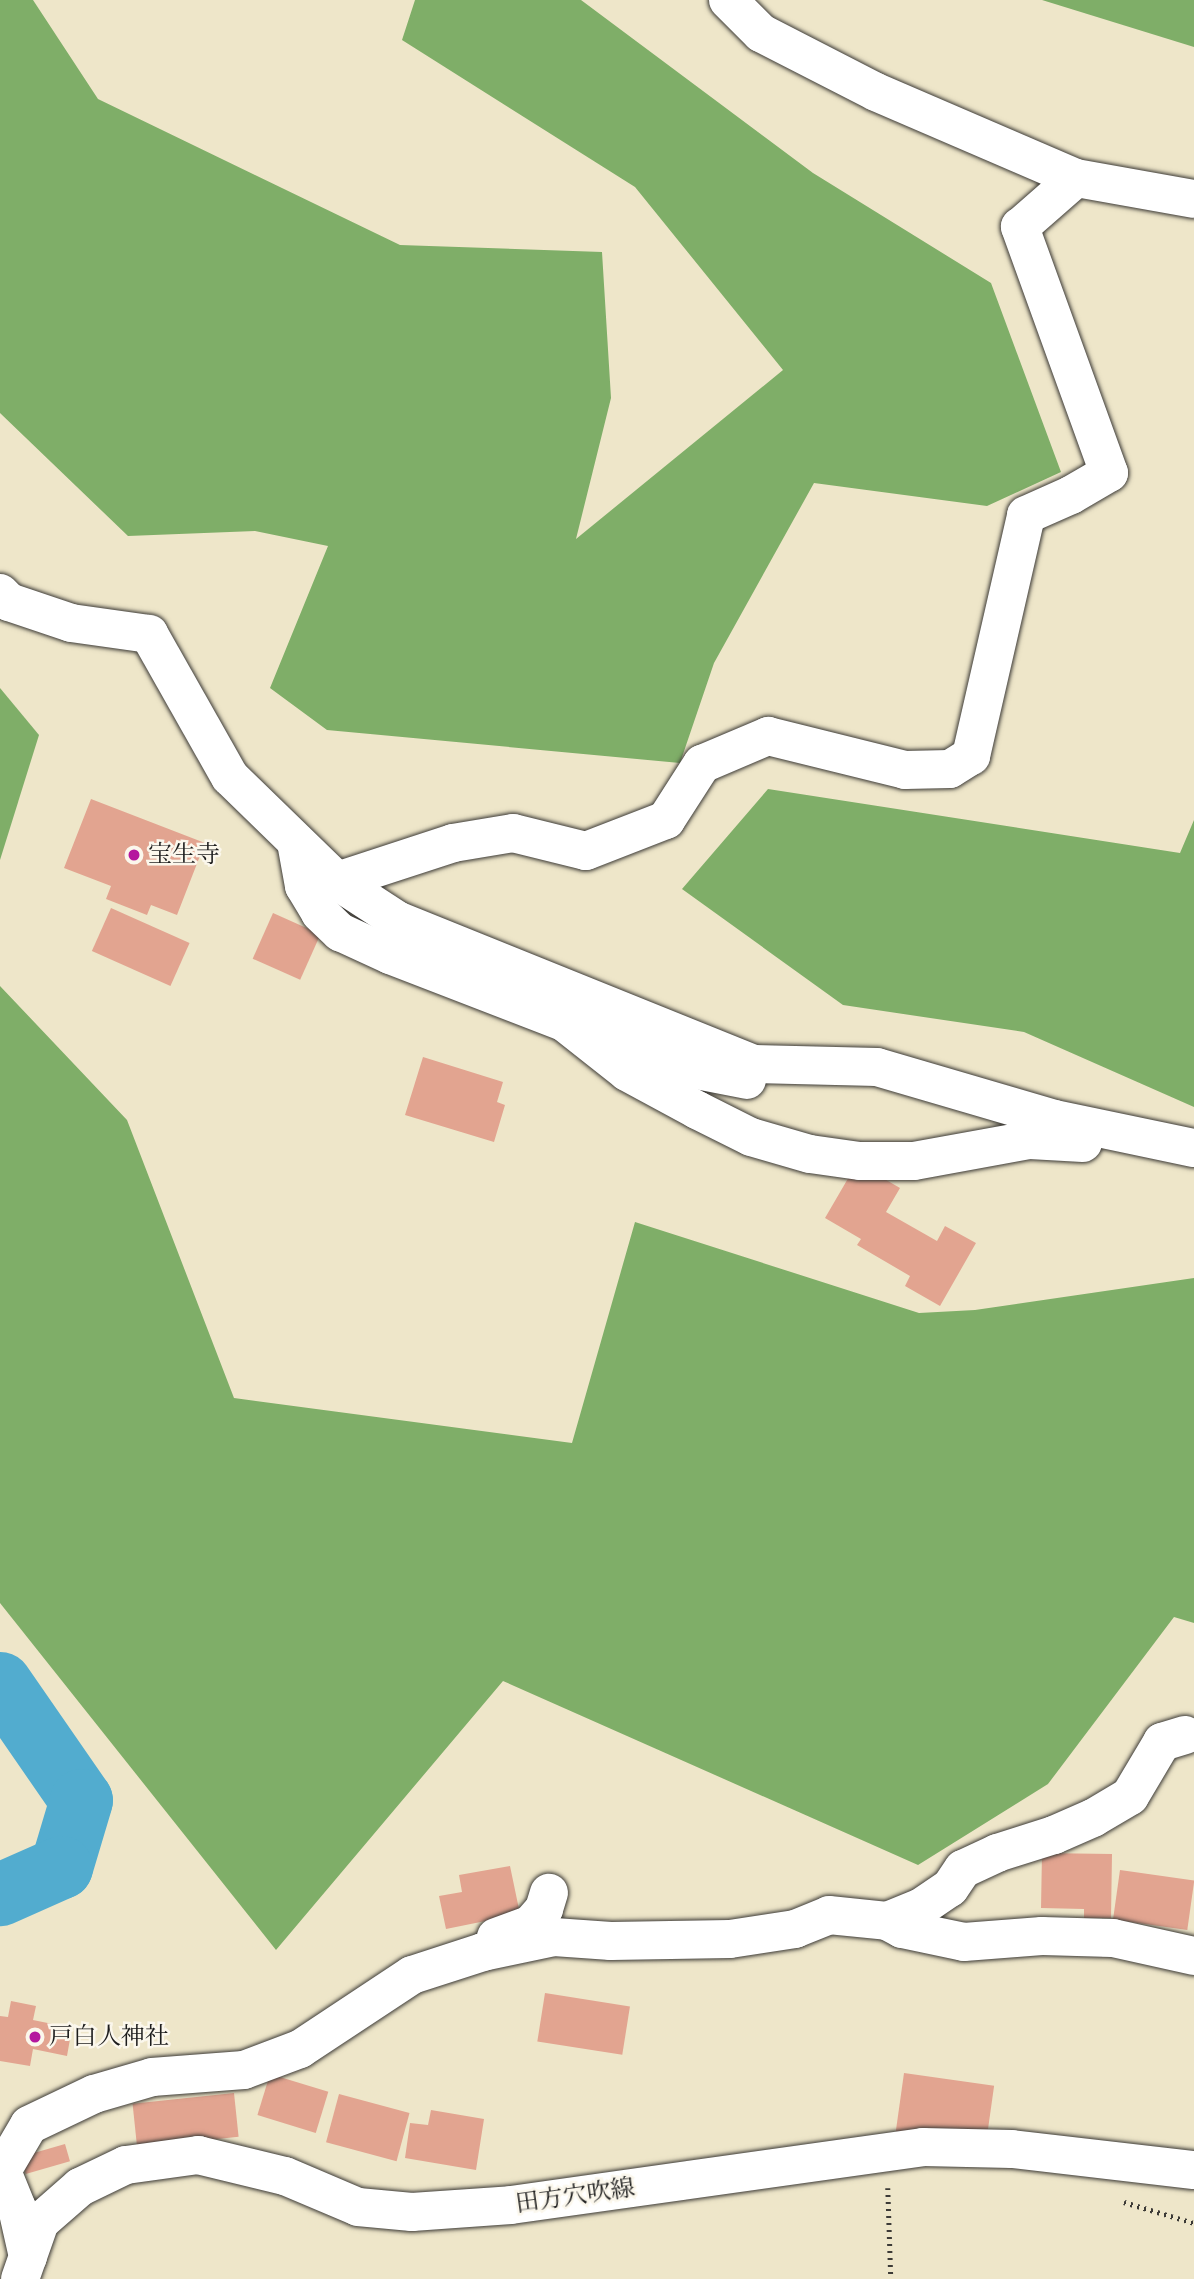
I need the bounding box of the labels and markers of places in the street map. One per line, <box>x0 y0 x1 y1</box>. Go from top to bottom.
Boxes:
place label: 宝生寺 <box>148 841 220 869</box>
marker: 宝生寺 <box>126 847 142 863</box>
place label: 戸白人神社 <box>49 2023 169 2051</box>
marker: 戸白人神社 <box>27 2029 43 2045</box>

